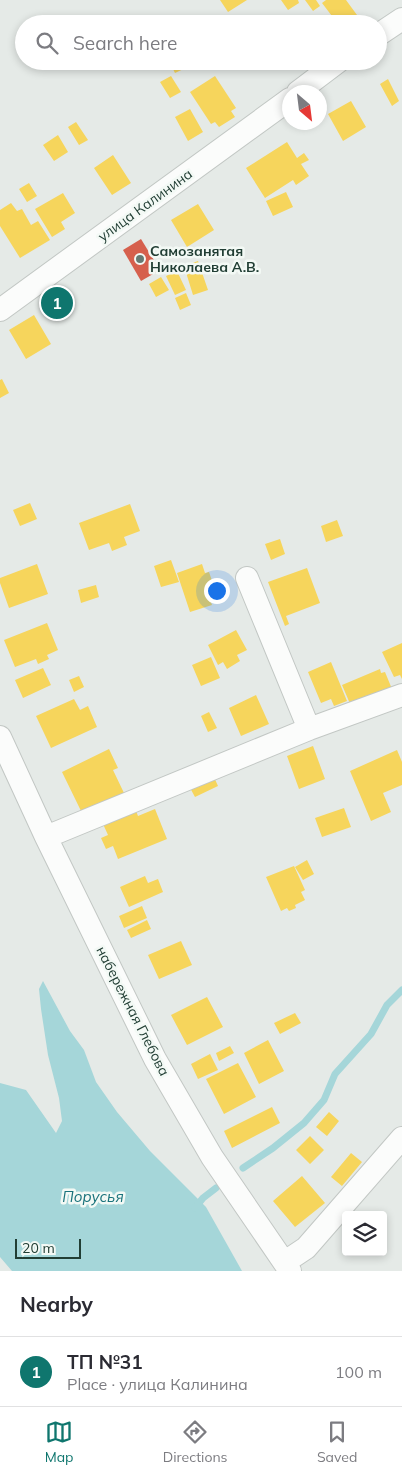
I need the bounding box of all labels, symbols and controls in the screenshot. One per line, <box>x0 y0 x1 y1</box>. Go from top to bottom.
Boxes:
search box <box>15 15 387 70</box>
icon: search <box>33 29 61 57</box>
text: Search here <box>73 31 177 55</box>
north arrow <box>282 85 327 130</box>
street label: улица Калинина <box>94 165 196 245</box>
place label: Самозанятая Николаева А.В. <box>150 242 259 276</box>
marker: Самозанятая Николаева А.В. <box>134 253 146 265</box>
pin: 1 <box>41 284 73 322</box>
your location <box>204 578 230 604</box>
street label: набережная Глебова <box>93 943 173 1079</box>
water label: Порусья <box>62 1187 124 1206</box>
map controls <box>342 1211 387 1256</box>
button: layers <box>342 1211 387 1256</box>
scale bar <box>15 1236 81 1259</box>
text: 20 m <box>22 1239 55 1257</box>
text: Nearby <box>20 1291 93 1317</box>
text: ТП №31 <box>67 1350 143 1374</box>
text: 1 <box>31 1362 41 1382</box>
text: 100 m <box>335 1362 382 1382</box>
text: Place · улица Калинина <box>67 1374 248 1394</box>
tab: Map <box>45 1418 73 1466</box>
tab: Directions <box>163 1418 228 1466</box>
tab: Saved <box>317 1418 357 1466</box>

